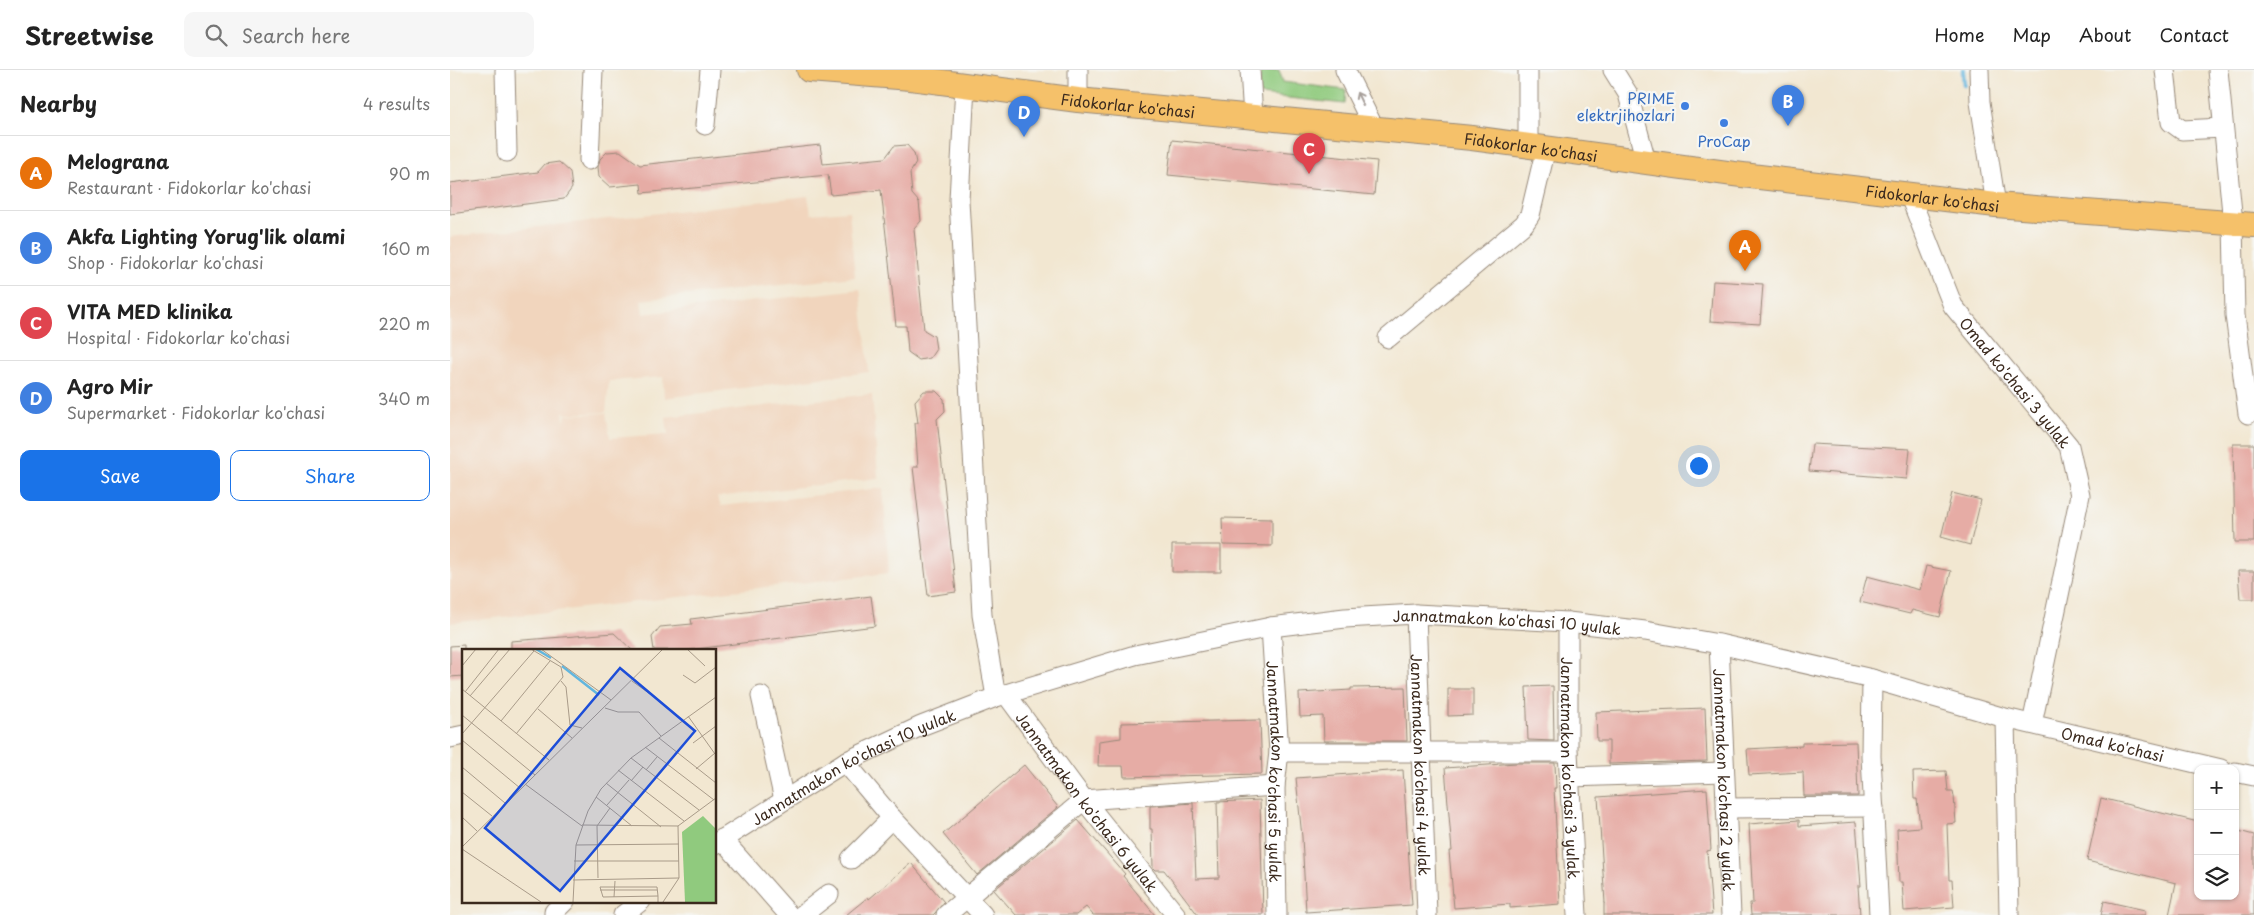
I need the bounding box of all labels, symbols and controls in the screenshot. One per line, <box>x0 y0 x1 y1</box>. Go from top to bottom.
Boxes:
search box <box>184 12 534 57</box>
text: Streetwise <box>25 17 154 53</box>
icon: search <box>202 21 230 49</box>
text: Search here <box>242 21 350 49</box>
text: Home <box>1934 21 1984 48</box>
text: Map <box>2012 21 2051 48</box>
text: About <box>2079 21 2131 48</box>
text: Contact <box>2159 21 2229 48</box>
pin: B <box>1772 85 1804 126</box>
street label: Fidokorlar ko'chasi <box>1060 86 1196 123</box>
place label: PRIME elektrjihozlari <box>1577 86 1675 126</box>
text: Nearby <box>20 87 97 119</box>
text: 4 results <box>363 91 430 115</box>
one-way arrow <box>1355 92 1364 107</box>
pin: D <box>1008 96 1040 137</box>
marker: PRIME elektrjihozlari <box>1679 100 1691 112</box>
marker: ProCap <box>1718 117 1730 129</box>
street label: Fidokorlar ko'chasi <box>1463 126 1599 167</box>
place label: ProCap <box>1697 129 1751 152</box>
pin: C <box>1293 133 1325 174</box>
text: Melograna <box>67 147 169 175</box>
text: A <box>30 161 42 185</box>
text: 90 m <box>389 161 430 185</box>
text: Restaurant · Fidokorlar ko'chasi <box>67 175 311 199</box>
street label: Fidokorlar ko'chasi <box>1864 178 2000 217</box>
text: Akfa Lighting Yorug'lik olami <box>67 222 345 250</box>
pin: A <box>1729 230 1761 271</box>
text: B <box>31 236 41 260</box>
text: 160 m <box>382 236 430 260</box>
text: Shop · Fidokorlar ko'chasi <box>67 250 264 274</box>
text: VITA MED klinika <box>67 297 233 325</box>
text: C <box>30 311 42 335</box>
text: 220 m <box>379 311 430 335</box>
street label: Omad ko'chasi 3 yulak <box>1955 312 2077 452</box>
text: Hospital · Fidokorlar ko'chasi <box>67 325 290 349</box>
text: Agro Mir <box>67 372 153 400</box>
text: D <box>30 386 42 410</box>
text: 340 m <box>378 386 430 410</box>
text: Supermarket · Fidokorlar ko'chasi <box>67 400 325 424</box>
button: Save <box>20 450 220 501</box>
button: Share <box>230 450 430 501</box>
your location <box>1686 453 1712 479</box>
street label: Jannatmakon ko'chasi 10 yulak <box>1392 602 1622 640</box>
inset map <box>462 649 716 902</box>
street label: Jannatmakon ko'chasi 4 yulak <box>1406 654 1437 876</box>
street label: Jannatmakon ko'chasi 3 yulak <box>1556 657 1586 879</box>
street label: Jannatmakon ko'chasi 5 yulak <box>1262 660 1291 883</box>
street label: Jannatmakon ko'chasi 2 yulak <box>1709 668 1741 892</box>
street label: Jannatmakon ko'chasi 10 yulak <box>746 702 959 830</box>
street label: Jannatmakon ko'chasi 6 yulak <box>1011 707 1164 896</box>
street label: Omad ko'chasi <box>2059 720 2166 767</box>
map controls <box>2194 765 2239 900</box>
button: + <box>2194 765 2239 810</box>
button: − <box>2194 810 2239 855</box>
button: layers <box>2194 855 2239 900</box>

